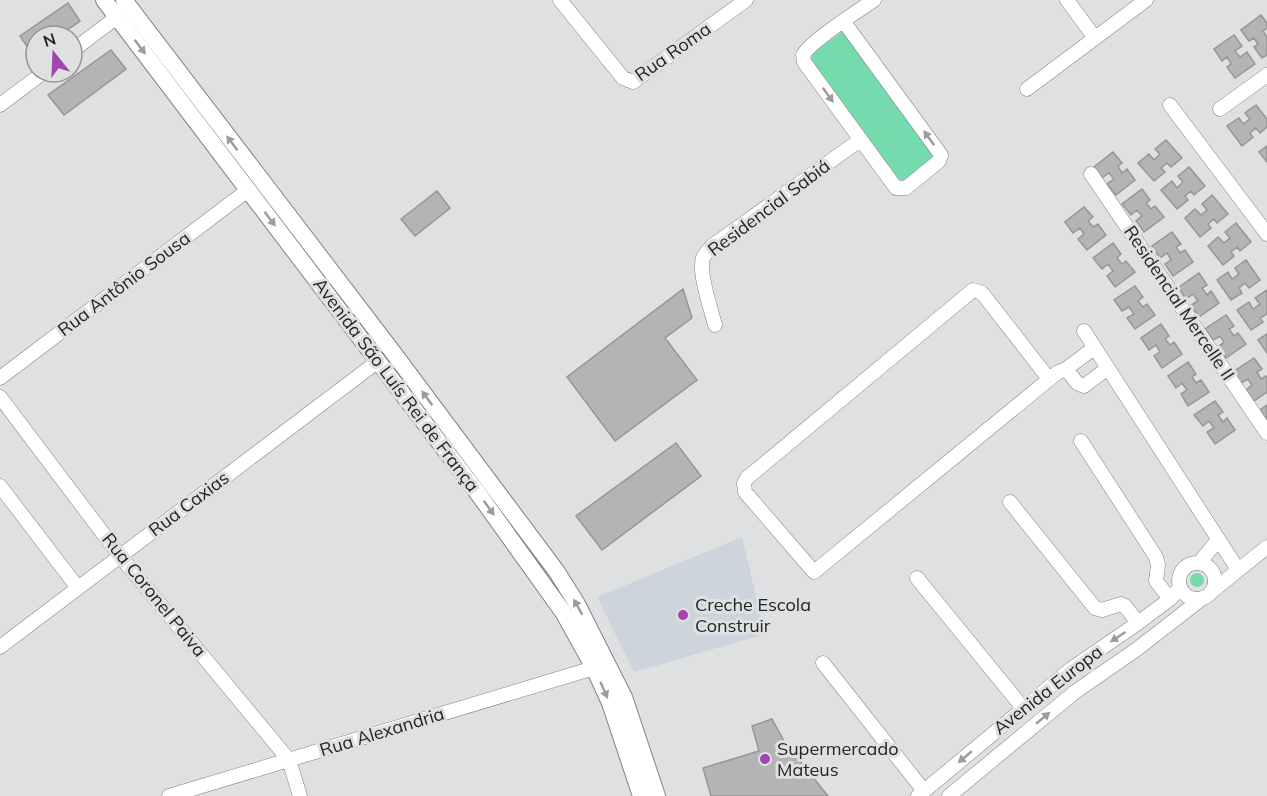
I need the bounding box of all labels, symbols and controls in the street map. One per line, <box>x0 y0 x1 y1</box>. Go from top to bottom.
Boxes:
street label: Rua Roma <box>630 17 715 86</box>
north arrow <box>24 24 84 84</box>
text: N <box>41 28 58 51</box>
one-way arrow <box>133 39 145 54</box>
one-way arrow <box>822 87 834 103</box>
one-way arrow <box>923 130 935 146</box>
one-way arrow <box>226 135 239 151</box>
street label: Residencial Sabiá <box>703 154 834 261</box>
one-way arrow <box>264 211 276 227</box>
street label: Residencial Mercelle II <box>1119 221 1240 385</box>
street label: Rua Antônio Sousa <box>53 226 195 341</box>
street label: Avenida São Luís Rei de França <box>308 273 484 496</box>
one-way arrow <box>421 390 434 406</box>
street label: Rua Caxias <box>144 466 234 541</box>
one-way arrow <box>483 500 495 516</box>
street label: Rua Coronel Paiva <box>97 528 211 661</box>
place label: Creche Escola Construir <box>695 593 811 637</box>
one-way arrow <box>573 599 584 615</box>
marker: Creche Escola Construir <box>676 608 690 622</box>
one-way arrow <box>1110 631 1126 642</box>
street label: Avenida Europa <box>988 640 1107 739</box>
one-way arrow <box>600 682 609 699</box>
street label: Rua Alexandria <box>317 702 447 761</box>
one-way arrow <box>1035 712 1051 725</box>
place label: Supermercado Mateus <box>777 737 898 781</box>
one-way arrow <box>958 750 973 763</box>
marker: Supermercado Mateus <box>758 752 772 766</box>

